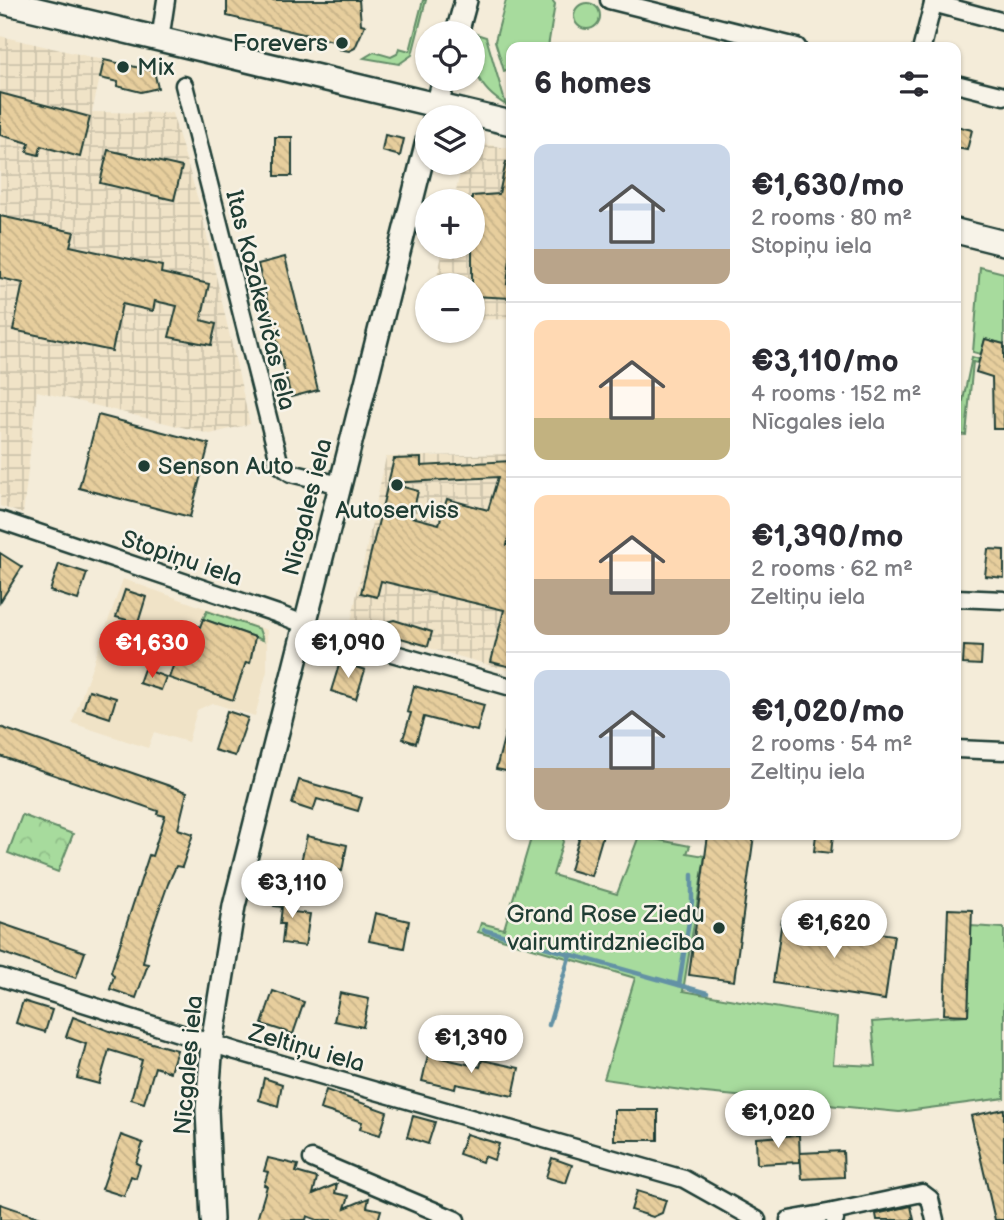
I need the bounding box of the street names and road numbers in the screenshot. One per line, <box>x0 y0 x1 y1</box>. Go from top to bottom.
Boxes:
street label: Itas Kozakevičas iela <box>219 187 302 413</box>
street label: Nīcgales iela <box>276 436 339 579</box>
street label: Stopiņu iela <box>117 524 246 593</box>
street label: Nīcgales iela <box>168 994 209 1136</box>
street label: Zeltiņu iela <box>245 1018 368 1079</box>

